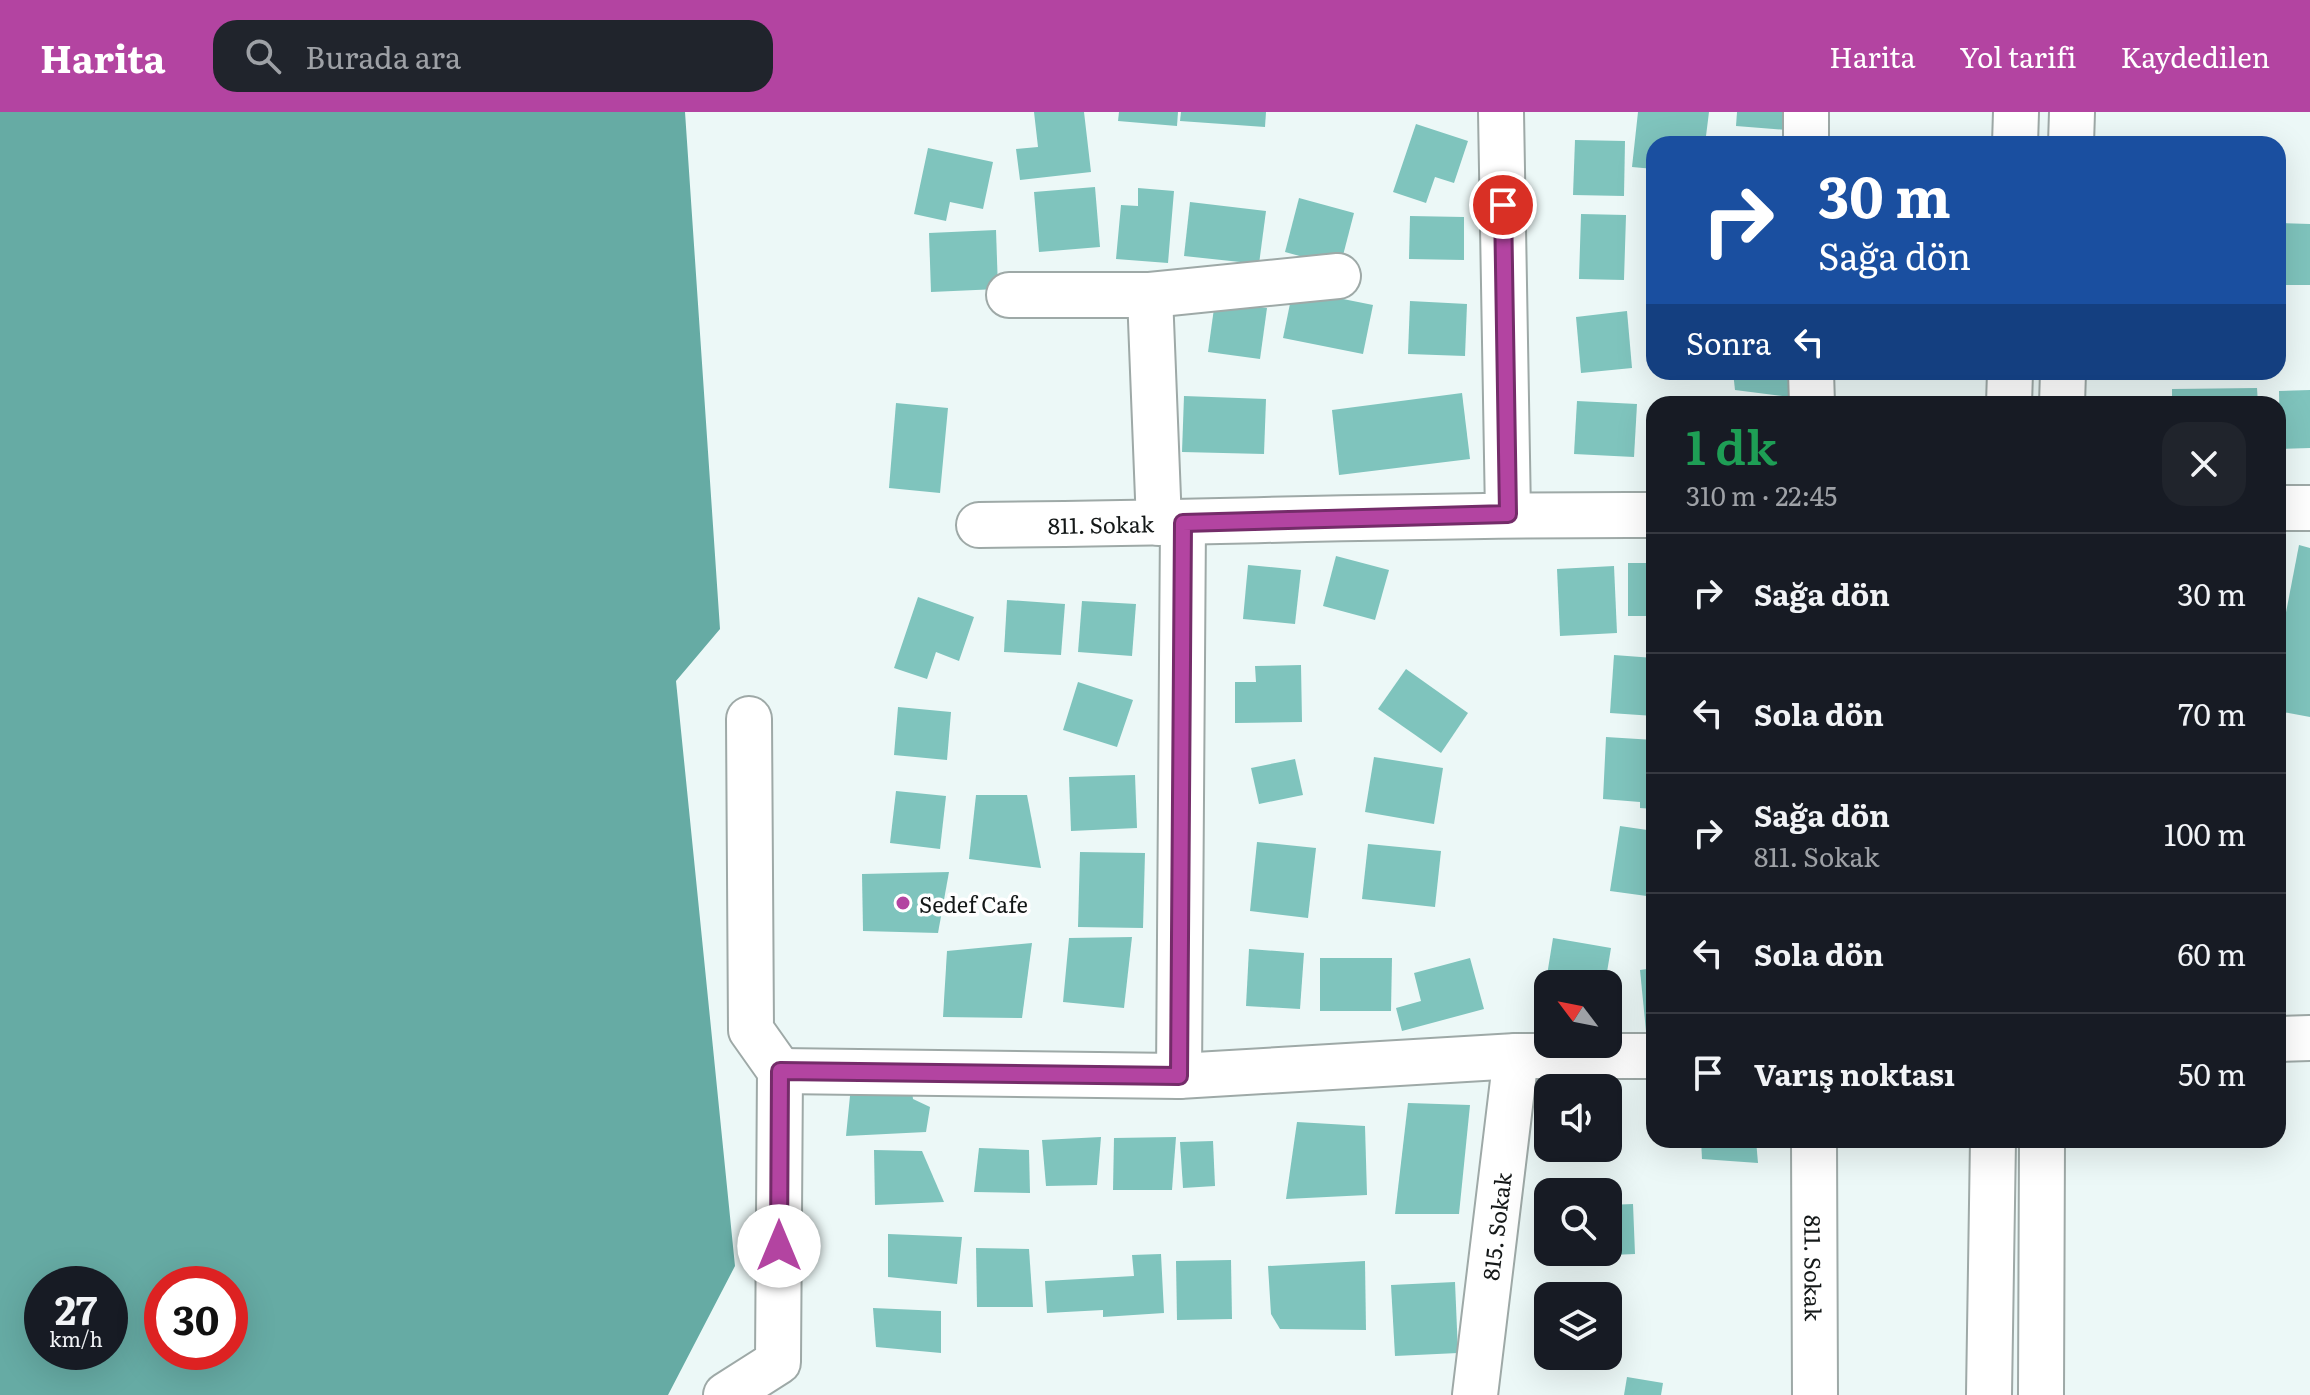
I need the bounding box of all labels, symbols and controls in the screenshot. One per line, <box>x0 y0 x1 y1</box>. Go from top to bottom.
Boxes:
search box <box>213 20 773 92</box>
text: Harita <box>40 28 165 85</box>
icon: search <box>241 34 285 78</box>
text: Burada ara <box>305 34 461 78</box>
text: Harita <box>1829 35 1916 77</box>
text: Yol tarifi <box>1960 35 2076 77</box>
text: Kaydedilen <box>2120 35 2270 77</box>
text: 30 m <box>1818 152 1951 235</box>
icon: right <box>1686 168 1790 272</box>
pin <box>1469 171 1537 239</box>
icon: arrive <box>1481 183 1525 227</box>
text: Sağa dön <box>1818 228 1971 281</box>
text: Sonra <box>1686 320 1771 364</box>
icon: left <box>1787 320 1831 364</box>
text: 1 dk <box>1686 409 1777 480</box>
button: close <box>2162 422 2246 506</box>
text: 310 m · 22:45 <box>1686 475 1837 514</box>
street label: 811. Sokak <box>1048 506 1155 541</box>
icon: right <box>1686 571 1730 615</box>
text: Sağa dön <box>1754 571 1890 615</box>
text: 30 m <box>2177 571 2246 615</box>
icon: left <box>1686 691 1730 735</box>
text: Sola dön <box>1754 691 1884 735</box>
text: 70 m <box>2178 691 2246 735</box>
text: Sağa dön <box>1754 792 1890 836</box>
icon: right <box>1686 811 1730 855</box>
text: 100 m <box>2164 811 2246 855</box>
text: 811. Sokak <box>1754 836 1879 875</box>
place label: Sedef Cafe <box>919 887 1028 920</box>
marker: Sedef Cafe <box>894 894 912 912</box>
icon: left <box>1686 931 1730 975</box>
text: Sola dön <box>1754 931 1884 975</box>
text: 60 m <box>2177 931 2246 975</box>
north arrow <box>1534 970 1622 1058</box>
map controls <box>1534 970 1622 1370</box>
icon: arrive <box>1686 1051 1730 1095</box>
text: Varış noktası <box>1754 1051 1955 1095</box>
text: 50 m <box>2178 1051 2246 1095</box>
button: sound <box>1534 1074 1622 1162</box>
street label: 815. Sokak <box>1473 1170 1518 1282</box>
button: search <box>1534 1178 1622 1266</box>
position arrow <box>737 1204 821 1288</box>
street label: 811. Sokak <box>1798 1215 1831 1322</box>
speed limit sign: 30 <box>144 1266 248 1370</box>
text: 27 <box>55 1278 97 1337</box>
button: layers <box>1534 1282 1622 1370</box>
text: km/h <box>49 1323 103 1353</box>

